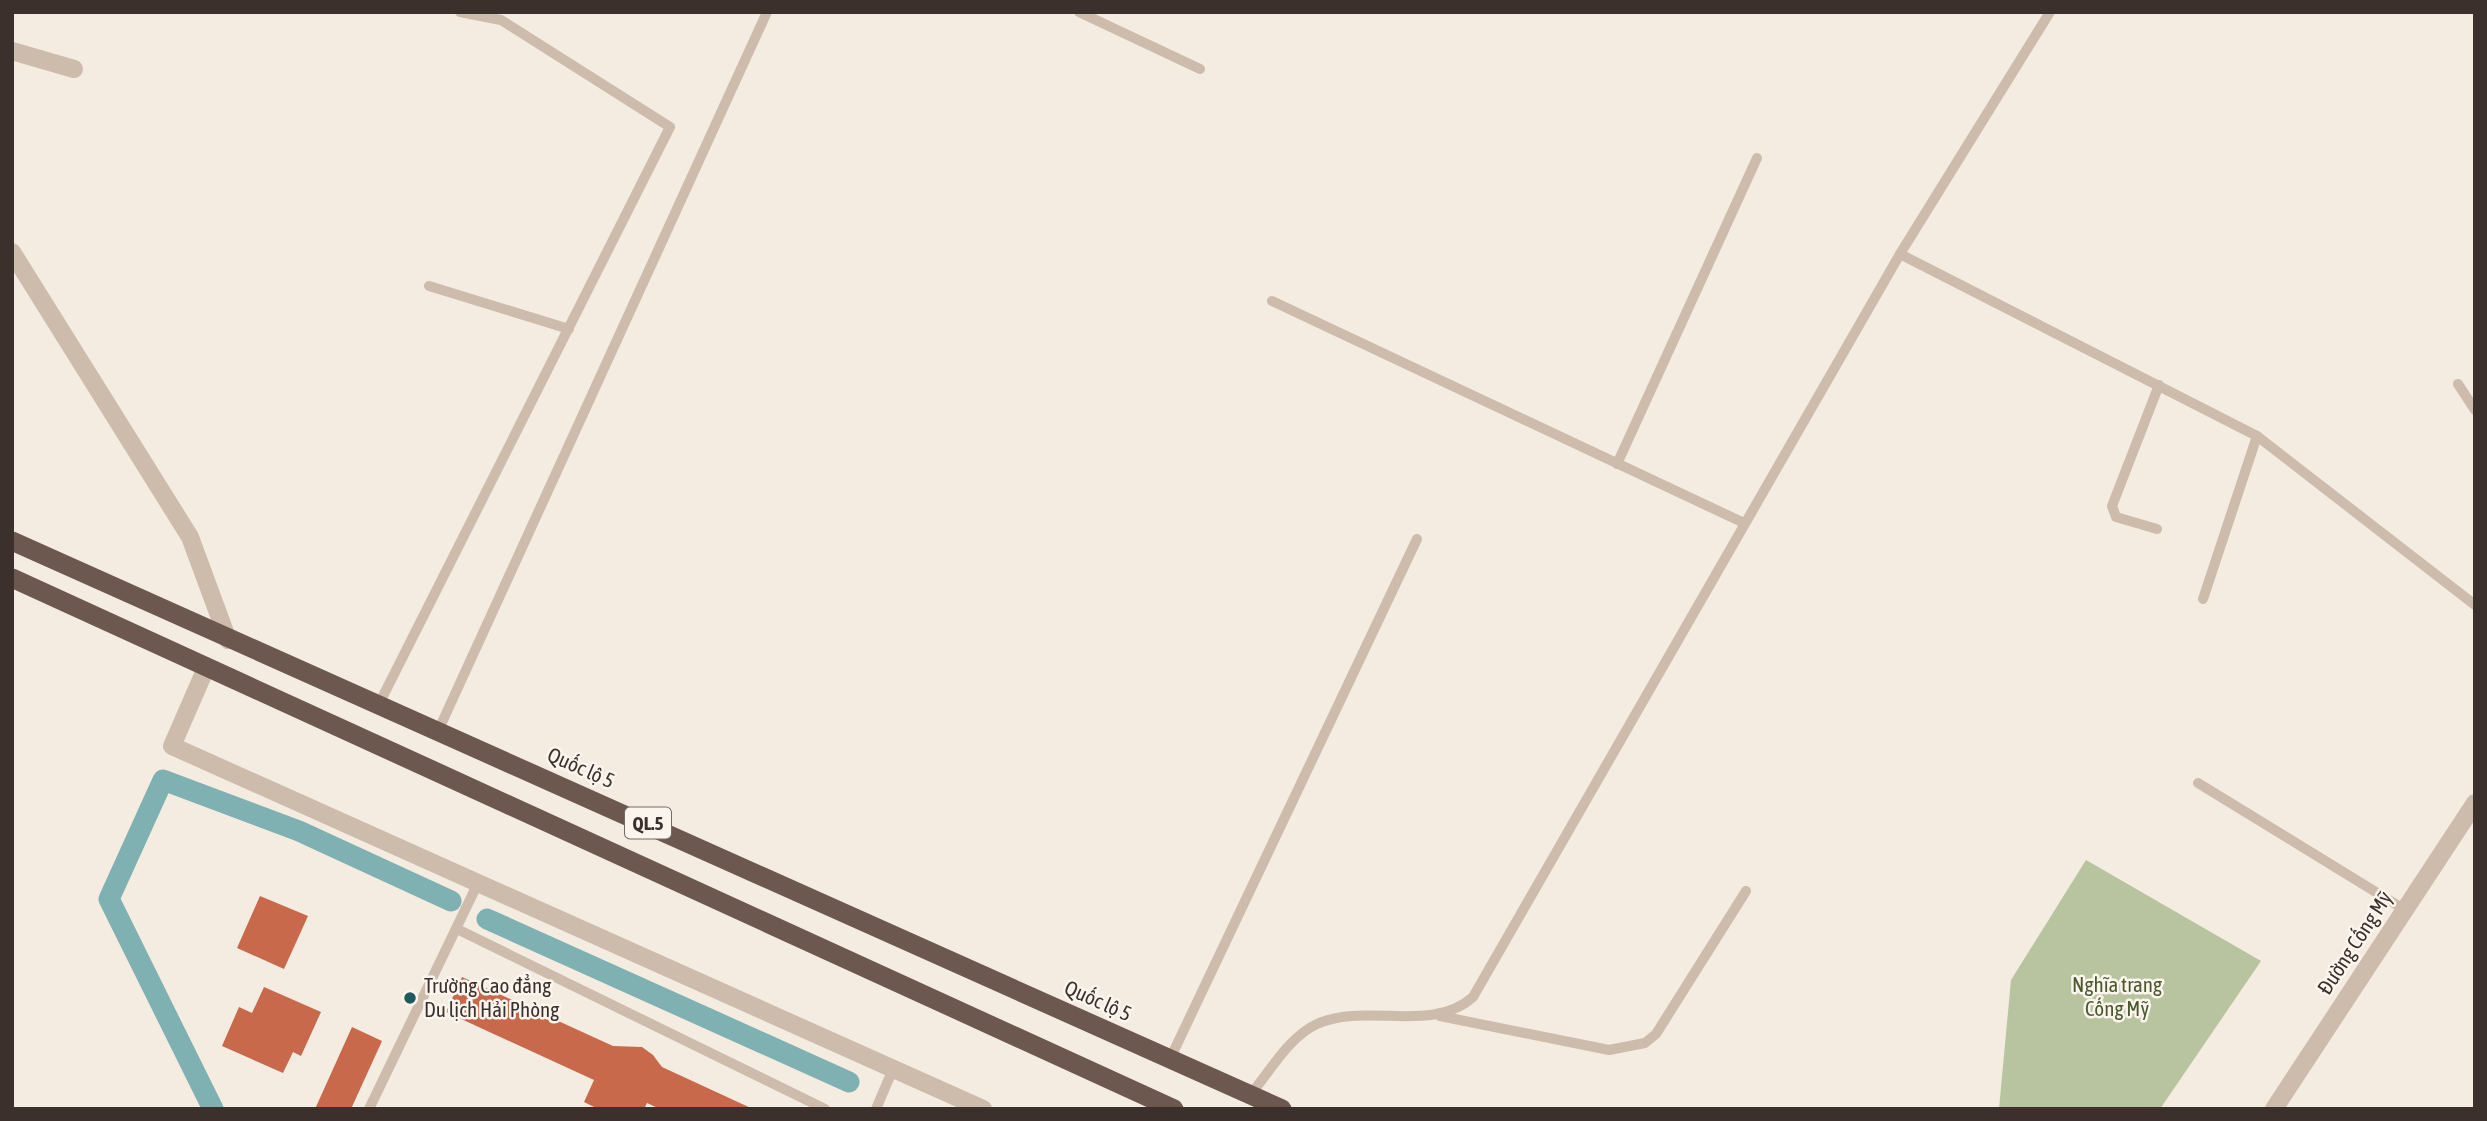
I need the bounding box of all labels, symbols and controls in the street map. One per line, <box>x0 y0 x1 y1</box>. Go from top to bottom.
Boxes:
street label: Quốc lộ 5 <box>544 742 619 792</box>
road number: QL.5 <box>625 808 671 838</box>
street label: Đường Cống Mỹ <box>2312 886 2397 998</box>
park label: Nghĩa trang Cống Mỹ <box>2072 972 2162 1020</box>
place label: Trường Cao đẳng Du lịch Hải Phòng <box>424 973 559 1021</box>
street label: Quốc lộ 5 <box>1061 975 1136 1025</box>
marker: Trường Cao đẳng Du lịch Hải Phòng <box>402 990 418 1006</box>

